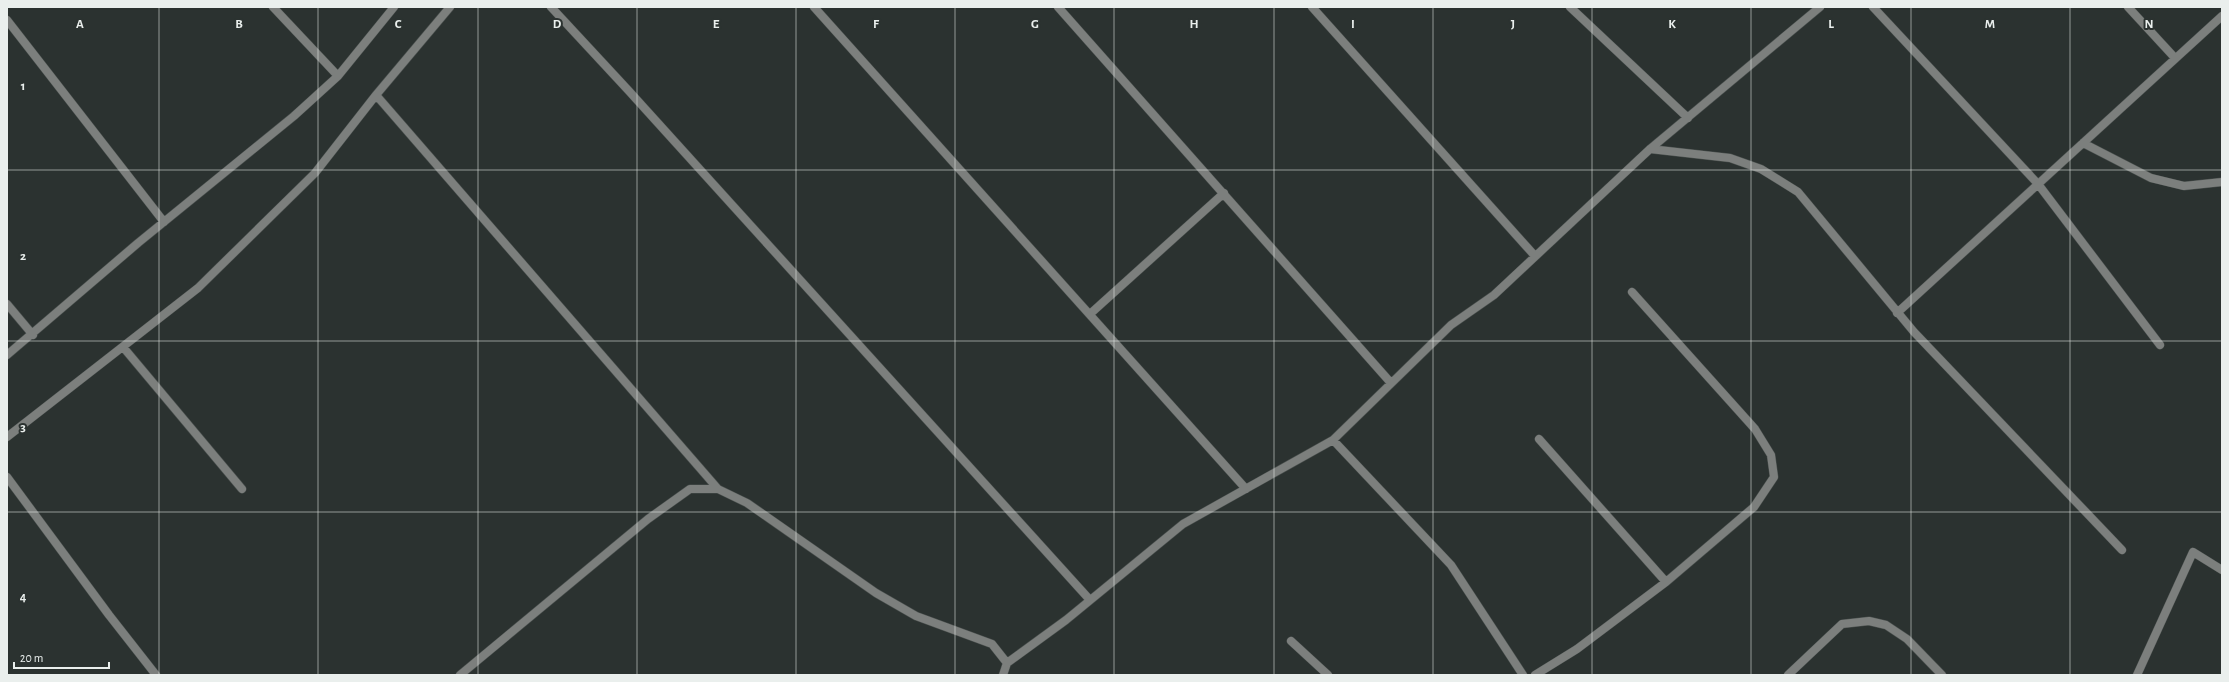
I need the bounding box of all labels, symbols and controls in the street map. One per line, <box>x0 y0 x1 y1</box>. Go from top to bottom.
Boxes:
text: A <box>76 18 84 31</box>
text: B <box>235 18 243 31</box>
text: C <box>395 18 402 31</box>
text: D <box>553 18 562 31</box>
text: E <box>713 18 720 31</box>
text: F <box>873 18 880 31</box>
text: G <box>1031 18 1039 31</box>
text: H <box>1189 18 1199 31</box>
text: I <box>1351 18 1355 31</box>
text: J <box>1511 18 1515 31</box>
text: K <box>1668 18 1676 31</box>
text: L <box>1828 18 1834 31</box>
text: M <box>1985 18 1995 31</box>
text: N <box>2144 18 2154 31</box>
text: 1 <box>21 80 25 93</box>
text: 2 <box>20 250 26 263</box>
text: 3 <box>20 421 26 434</box>
text: 4 <box>20 591 27 604</box>
scale bar <box>14 644 109 670</box>
text: 20 m <box>20 652 43 664</box>

